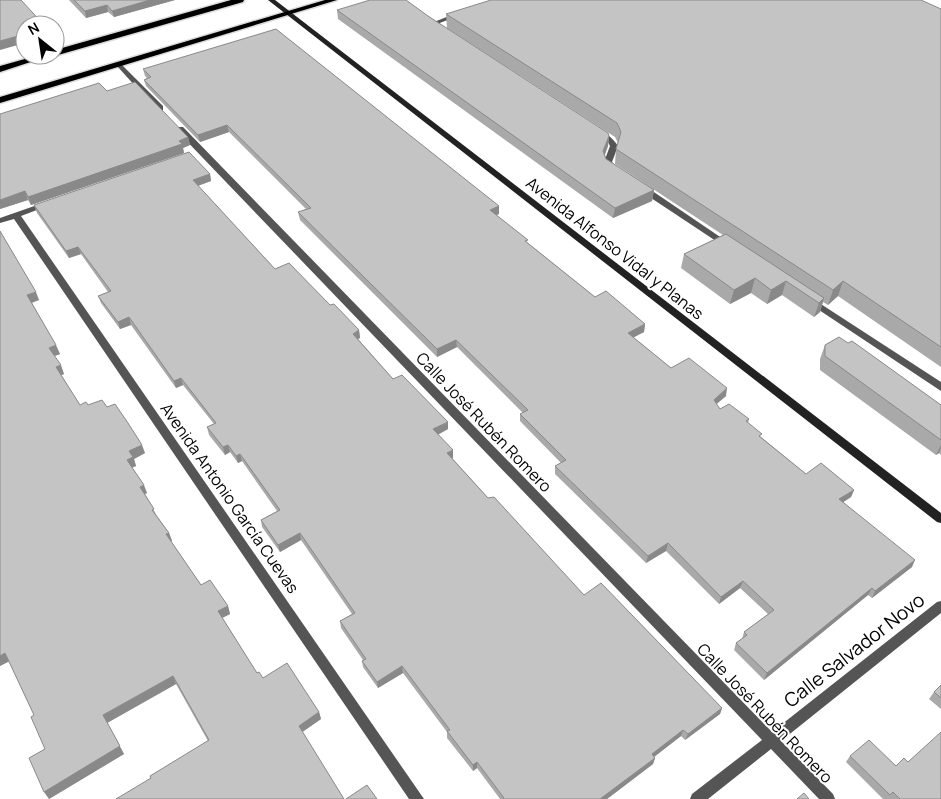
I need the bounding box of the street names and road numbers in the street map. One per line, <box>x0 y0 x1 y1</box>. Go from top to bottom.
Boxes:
street label: Avenida Alfonso Vidal y Planas <box>522 172 708 324</box>
street label: Calle José Rubén Romero <box>411 347 557 497</box>
street label: Avenida Antonio García Cuevas <box>156 399 304 597</box>
street label: Calle Salvador Novo <box>778 587 930 713</box>
street label: Calle José Rubén Romero <box>692 638 838 788</box>

